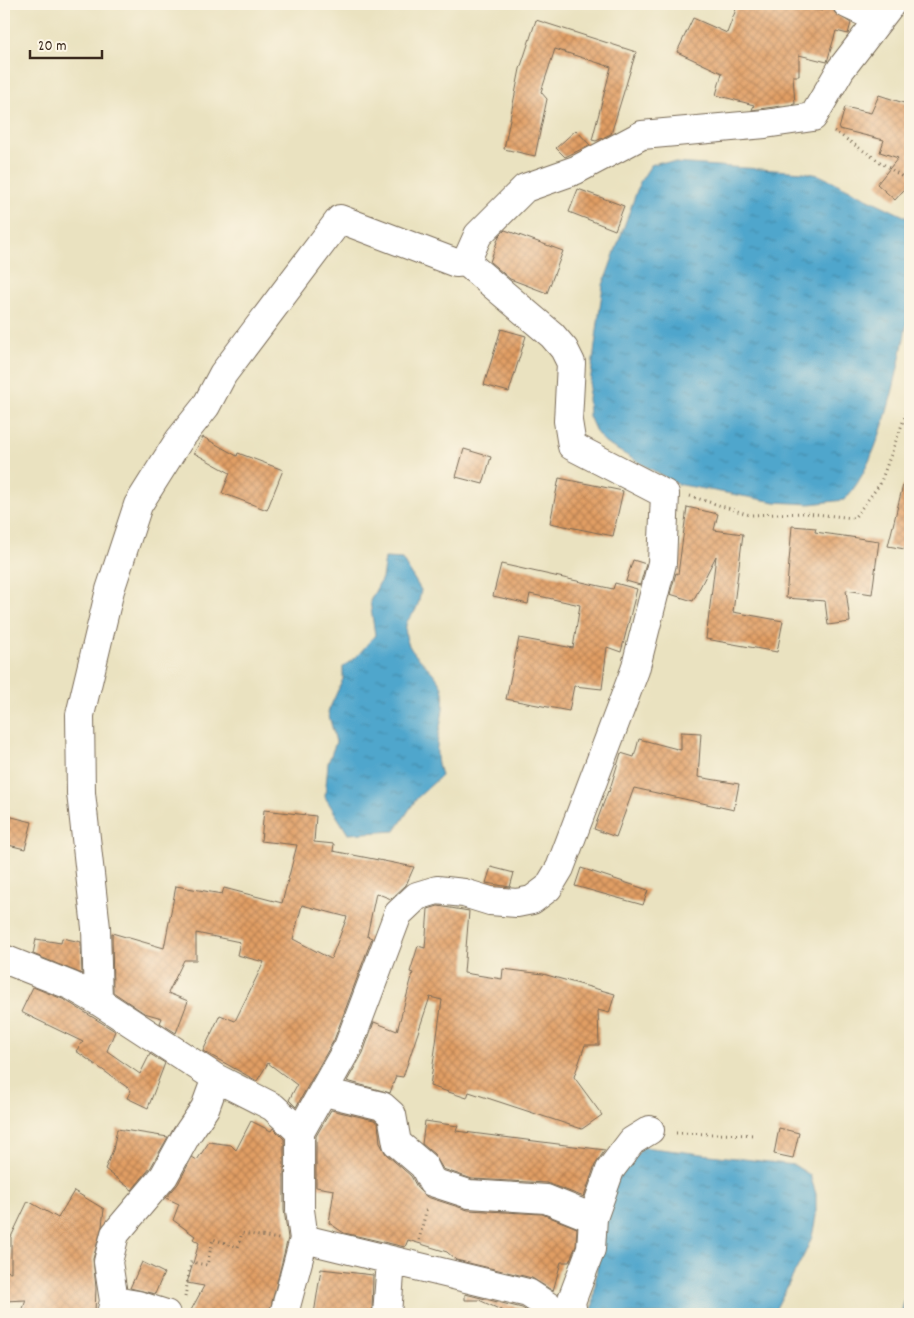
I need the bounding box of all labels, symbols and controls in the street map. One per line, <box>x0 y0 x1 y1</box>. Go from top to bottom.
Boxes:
scale bar <box>30 28 102 60</box>
text: 20 m <box>38 36 66 58</box>

